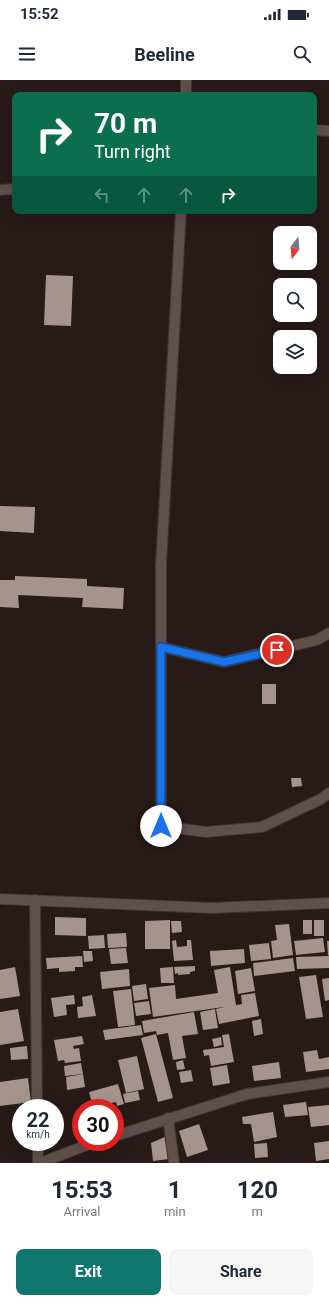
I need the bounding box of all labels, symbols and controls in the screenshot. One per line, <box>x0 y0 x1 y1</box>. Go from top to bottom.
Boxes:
text: 15:52 <box>20 5 59 23</box>
icon: menu <box>16 43 38 65</box>
icon: search <box>291 43 313 65</box>
text: Beeline <box>134 44 195 65</box>
text: 70 m <box>94 107 157 140</box>
icon: right <box>28 108 80 160</box>
text: Turn right <box>94 141 171 162</box>
icon: left <box>91 184 113 206</box>
icon: ahead <box>133 184 155 206</box>
icon: ahead <box>175 184 197 206</box>
icon: right <box>217 184 239 206</box>
north arrow <box>273 226 317 270</box>
map controls <box>273 226 317 374</box>
button: search <box>273 278 317 322</box>
button: layers <box>273 330 317 374</box>
pin <box>260 633 294 667</box>
icon: arrive <box>266 639 288 661</box>
position arrow <box>140 805 182 847</box>
speed limit sign: 30 <box>72 1099 124 1151</box>
text: 22 <box>27 1108 49 1132</box>
text: km/h <box>26 1129 50 1140</box>
text: 15:53 <box>51 1176 113 1204</box>
text: 1 <box>168 1176 182 1204</box>
text: 120 <box>237 1176 278 1204</box>
text: Arrival <box>63 1204 100 1219</box>
text: min <box>164 1204 186 1219</box>
text: m <box>252 1204 263 1219</box>
button: Exit <box>16 1249 161 1295</box>
button: Share <box>169 1249 313 1295</box>

